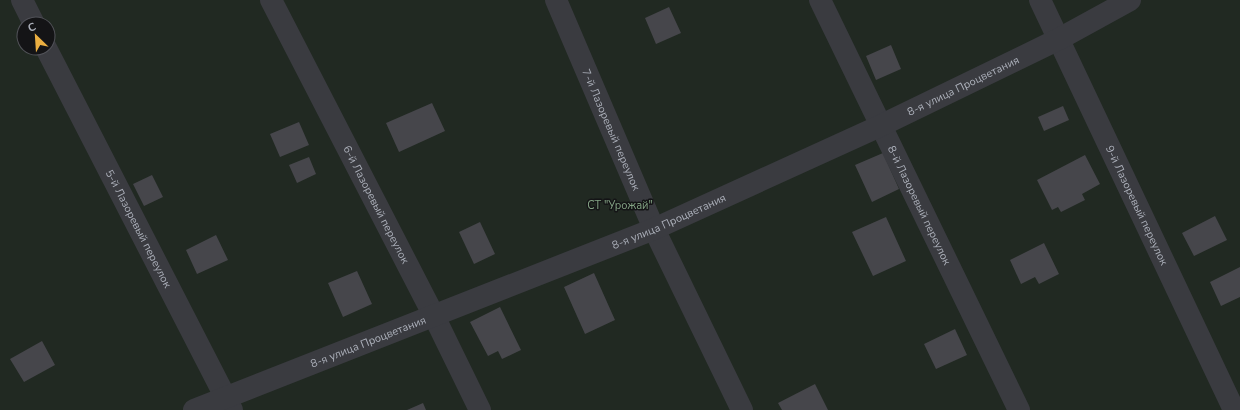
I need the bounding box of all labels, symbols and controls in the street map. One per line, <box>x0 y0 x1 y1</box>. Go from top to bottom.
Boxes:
north arrow <box>16 16 56 56</box>
text: С <box>25 19 39 36</box>
street label: 8-я улица Процветания <box>904 52 1022 119</box>
street label: 7-й Лазоревый переулок <box>579 67 644 193</box>
street label: 6-й Лазоревый переулок <box>340 143 413 266</box>
street label: 8-й Лазоревый переулок <box>884 143 955 267</box>
street label: 9-й Лазоревый переулок <box>1102 143 1172 268</box>
street label: 5-й Лазоревый переулок <box>102 167 175 290</box>
street label: 8-я улица Процветания <box>610 190 728 252</box>
park label: СТ "Урожай" <box>587 198 653 213</box>
street label: 8-я улица Процветания <box>308 312 428 371</box>

